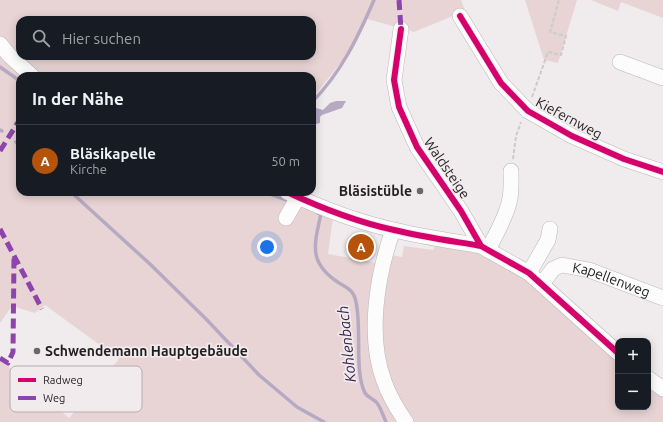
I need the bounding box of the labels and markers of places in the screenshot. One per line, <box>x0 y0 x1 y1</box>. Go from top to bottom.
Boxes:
place label: Bläsistüble <box>339 183 412 199</box>
marker: Bläsistüble <box>415 186 425 196</box>
pin: A <box>348 232 374 262</box>
place label: Schwendemann Hauptgebäude <box>45 343 248 359</box>
marker: Schwendemann Hauptgebäude <box>32 346 42 356</box>

